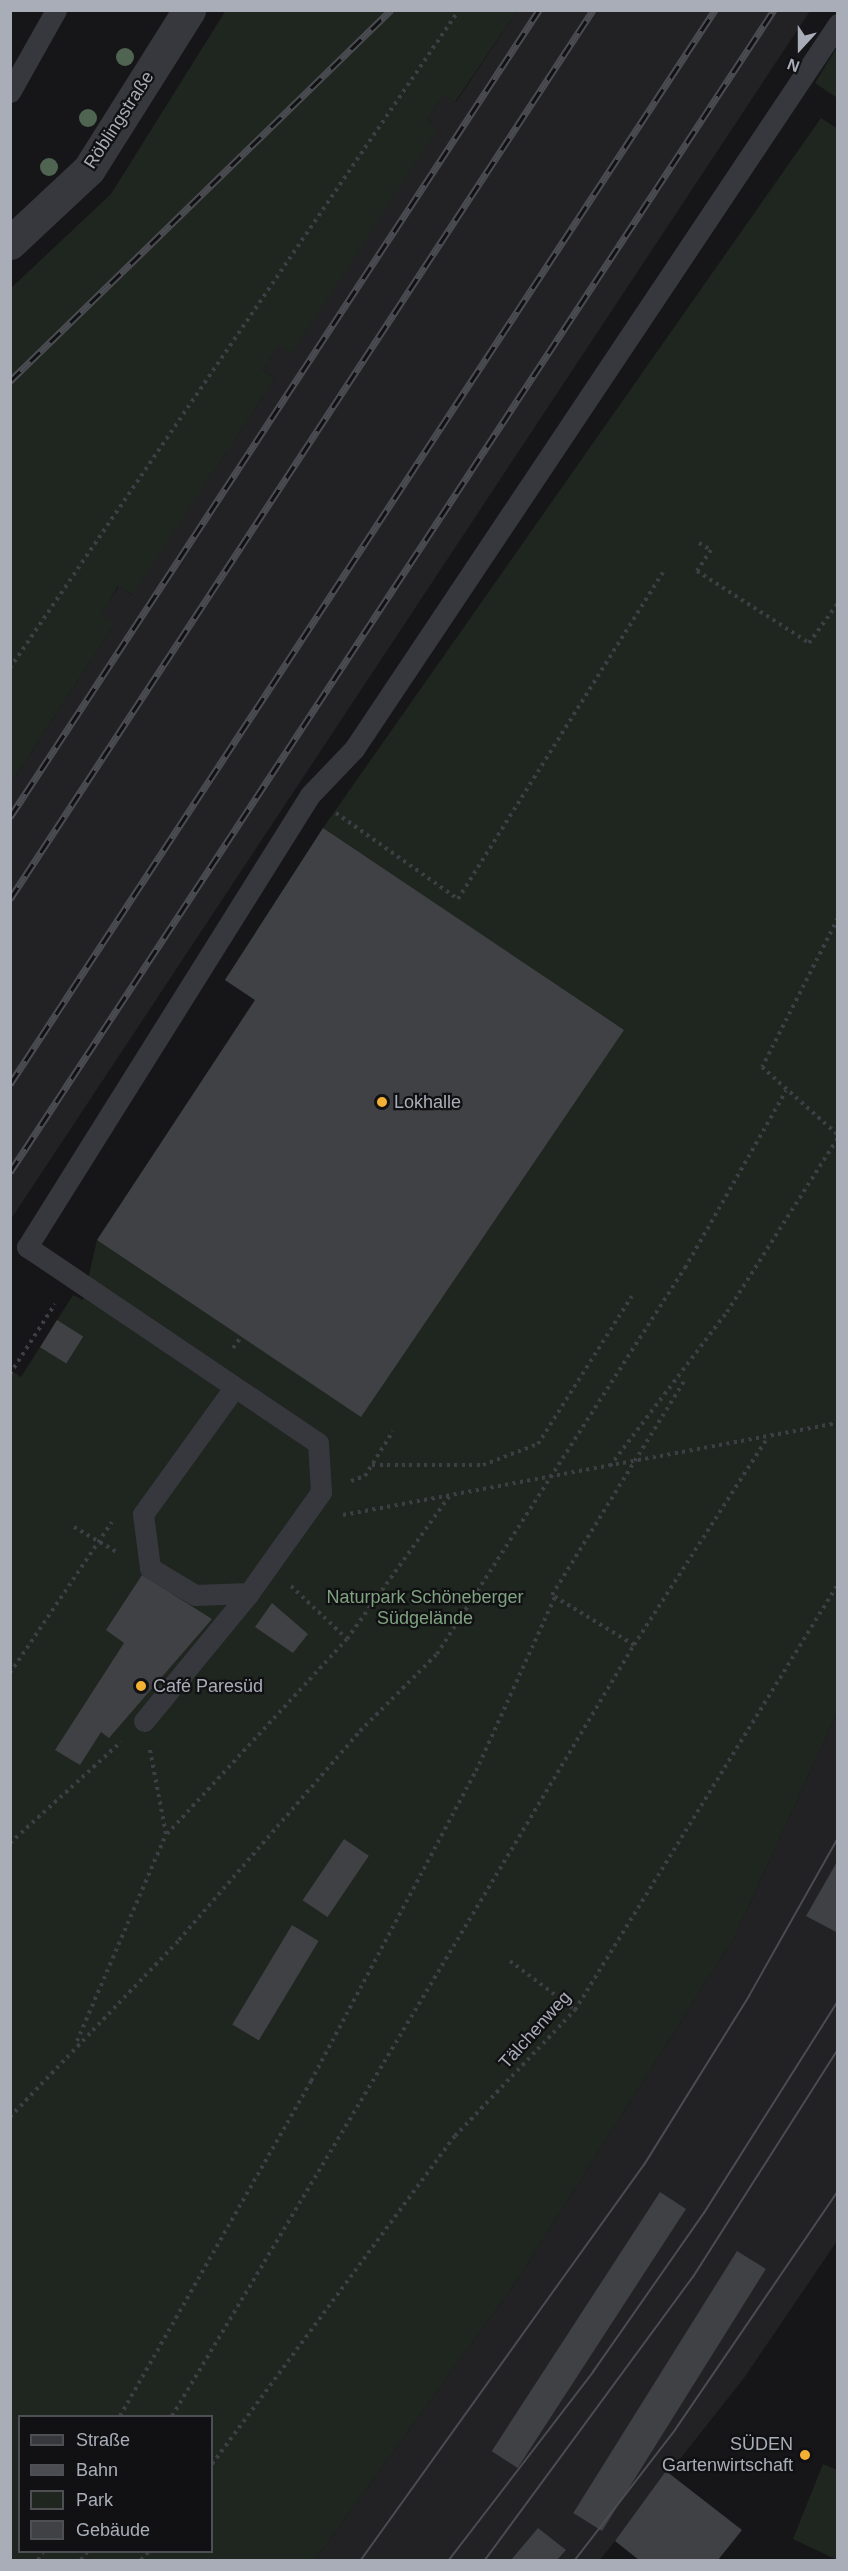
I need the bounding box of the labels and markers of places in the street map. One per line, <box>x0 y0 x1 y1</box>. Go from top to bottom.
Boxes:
place label: Lokhalle <box>394 1091 461 1113</box>
marker: Lokhalle <box>375 1095 389 1109</box>
place label: Café Paresüd <box>153 1675 263 1697</box>
marker: Café Paresüd <box>134 1679 148 1693</box>
place label: SÜDEN Gartenwirtschaft <box>662 2434 793 2476</box>
marker: SÜDEN Gartenwirtschaft <box>798 2448 812 2462</box>

